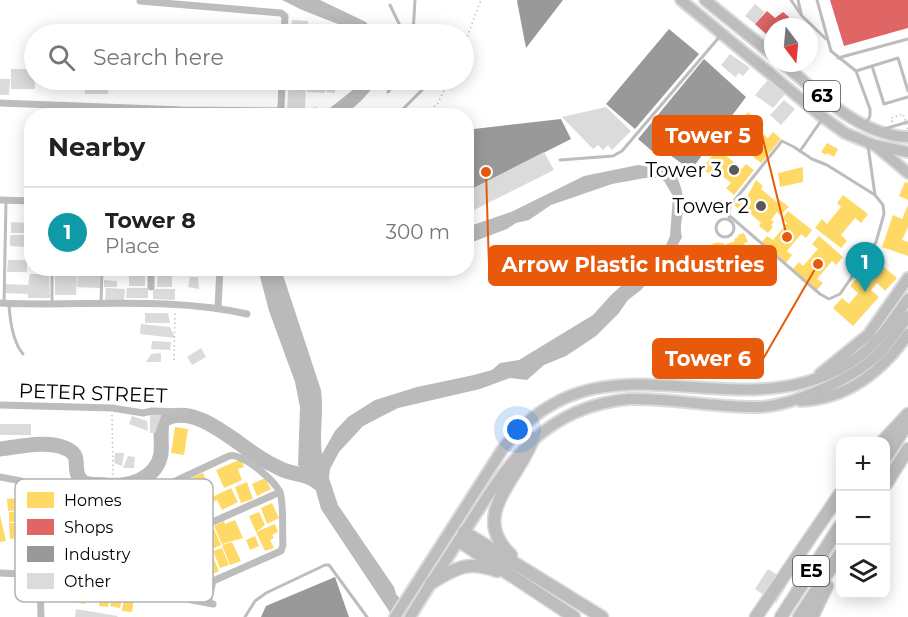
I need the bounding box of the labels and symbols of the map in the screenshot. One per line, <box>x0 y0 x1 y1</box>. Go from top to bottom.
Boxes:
north arrow <box>764 18 818 72</box>
road number: 63 <box>804 81 840 111</box>
callout: Tower 5 <box>653 116 762 155</box>
text: Tower 5 <box>665 123 751 148</box>
place label: Tower 3 <box>645 158 722 182</box>
marker: Tower 3 <box>727 163 741 177</box>
place label: Tower 2 <box>672 194 749 218</box>
marker: Tower 2 <box>754 199 768 213</box>
pin: 1 <box>846 242 884 292</box>
callout: Arrow Plastic Industries <box>489 246 776 285</box>
text: Arrow Plastic Industries <box>500 252 765 277</box>
callout: Tower 6 <box>653 339 763 378</box>
text: Tower 6 <box>665 346 751 371</box>
street label: PETER STREET <box>18 378 168 408</box>
your location <box>503 415 532 444</box>
legend <box>15 479 213 602</box>
text: Homes <box>64 491 122 510</box>
text: Shops <box>64 518 114 537</box>
text: Industry <box>64 545 131 564</box>
road number: E5 <box>793 556 829 586</box>
text: Other <box>64 572 111 591</box>

